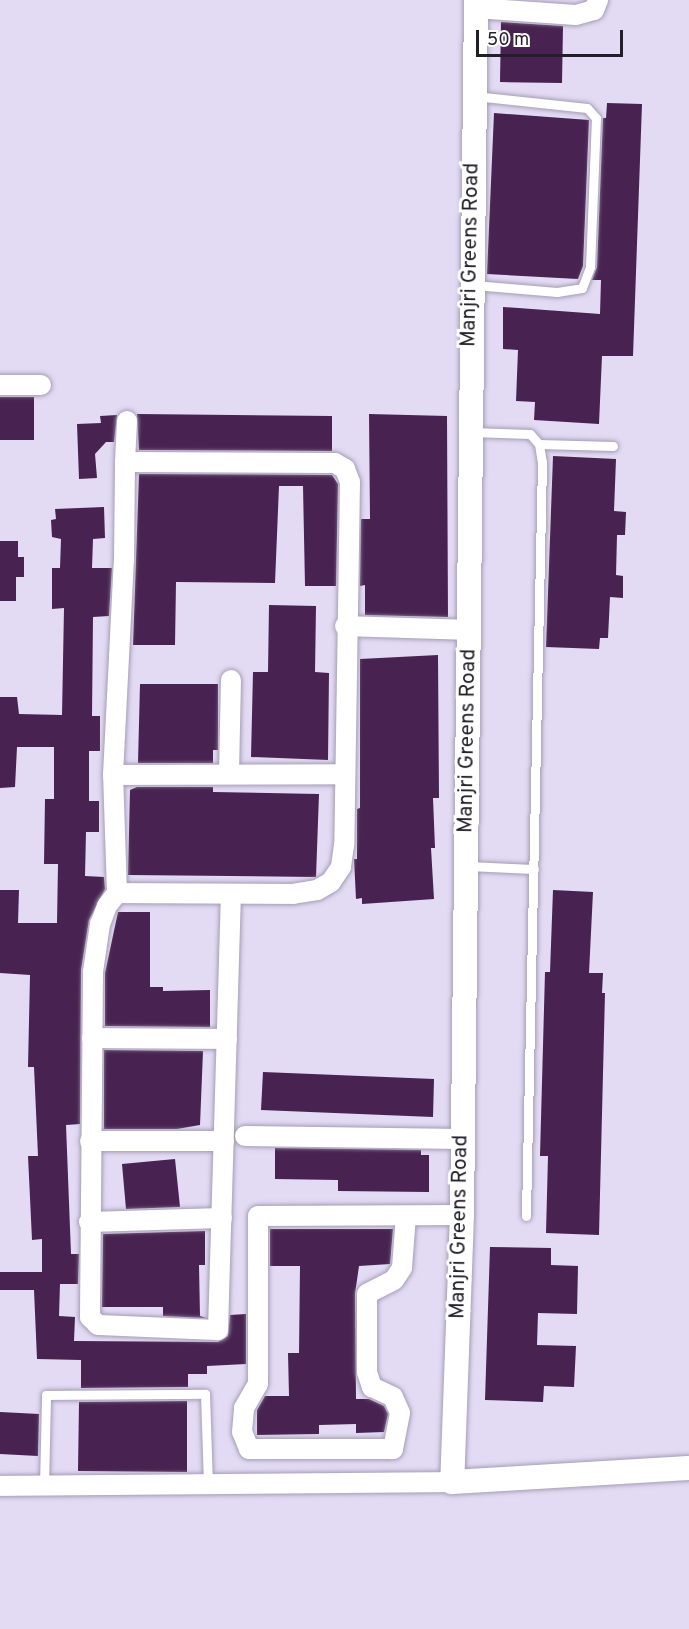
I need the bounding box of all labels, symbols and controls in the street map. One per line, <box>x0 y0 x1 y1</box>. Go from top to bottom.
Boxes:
scale bar <box>479 18 626 56</box>
text: 50 m <box>487 29 529 52</box>
street label: Manjri Greens Road <box>457 163 485 347</box>
street label: Manjri Greens Road <box>454 649 482 833</box>
street label: Manjri Greens Road <box>446 1135 474 1319</box>

